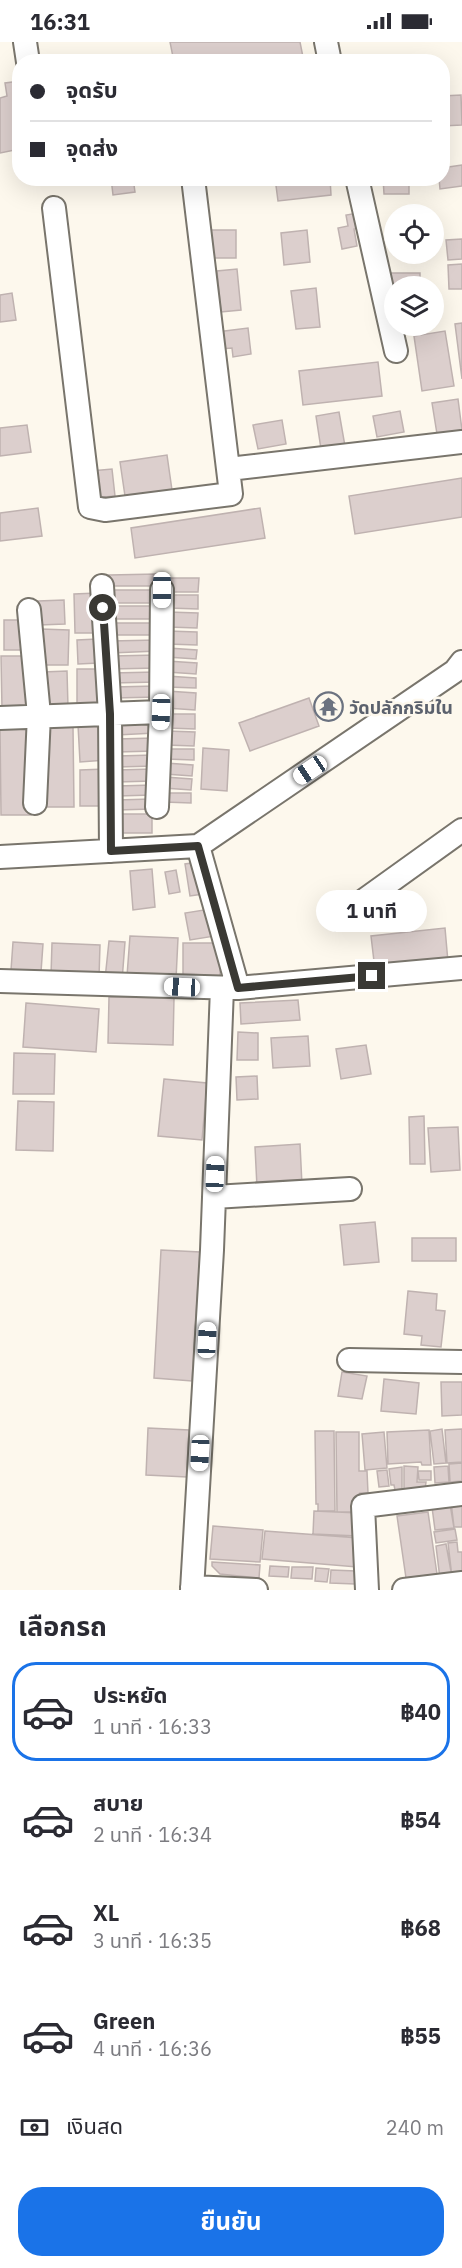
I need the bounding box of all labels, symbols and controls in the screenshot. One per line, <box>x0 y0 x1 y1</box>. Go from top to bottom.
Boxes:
text: 16:31 <box>30 7 90 36</box>
text: จุดรับ <box>66 75 118 104</box>
text: จุดส่ง <box>66 133 118 162</box>
map controls <box>384 204 444 336</box>
button: locate <box>384 204 444 264</box>
button: layers <box>384 276 444 336</box>
car <box>153 572 171 608</box>
route start <box>89 594 116 621</box>
temple icon: วัดปลักกริมใน <box>312 691 344 723</box>
car <box>151 694 171 730</box>
place label: วัดปลักกริมใน <box>349 696 453 719</box>
car <box>290 752 330 788</box>
callout: 1 นาที <box>316 889 428 931</box>
text: 1 นาที <box>346 897 397 924</box>
route end <box>358 962 385 989</box>
car <box>164 977 200 997</box>
car <box>205 1156 225 1192</box>
car <box>197 1322 217 1358</box>
car <box>190 1435 210 1471</box>
text: เลือกรถ <box>18 1608 107 1643</box>
text: ประหยัด <box>93 1680 168 1709</box>
icon: car <box>21 1685 75 1739</box>
text: ฿40 <box>400 1697 441 1726</box>
text: 1 นาที · 16:33 <box>93 1713 212 1740</box>
text: สบาย <box>93 1788 143 1817</box>
icon: car <box>21 1793 75 1847</box>
text: ฿54 <box>400 1805 441 1834</box>
text: 2 นาที · 16:34 <box>93 1821 212 1848</box>
text: XL <box>93 1898 119 1927</box>
icon: car <box>21 1901 75 1955</box>
text: ฿68 <box>400 1913 441 1942</box>
text: 3 นาที · 16:35 <box>93 1927 212 1954</box>
text: Green <box>93 2006 155 2035</box>
icon: car <box>21 2009 75 2063</box>
text: ฿55 <box>400 2021 441 2050</box>
text: 4 นาที · 16:36 <box>93 2035 212 2062</box>
icon: cash <box>18 2111 51 2144</box>
text: เงินสด <box>66 2111 123 2140</box>
text: 240 m <box>386 2114 444 2141</box>
button: ยืนยัน <box>18 2187 444 2256</box>

